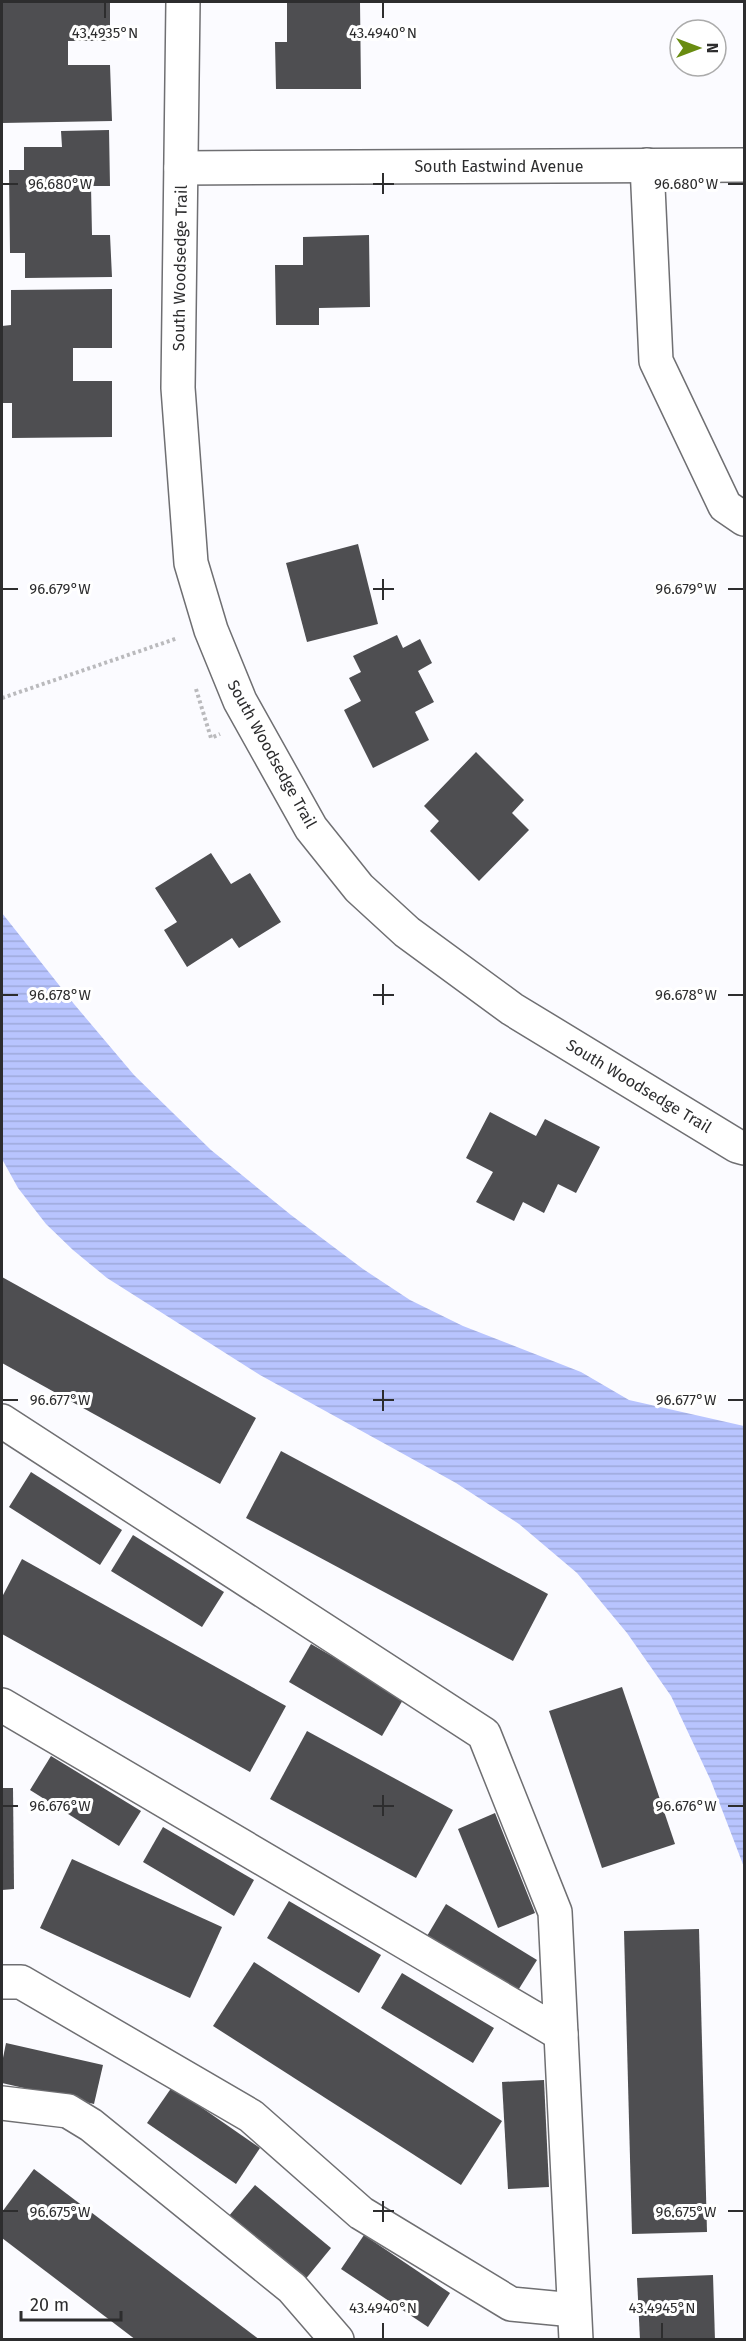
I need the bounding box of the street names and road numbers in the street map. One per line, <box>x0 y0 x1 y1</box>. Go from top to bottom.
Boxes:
street label: South Eastwind Avenue <box>414 157 584 176</box>
street label: South Woodsedge Trail <box>169 184 191 351</box>
street label: South Woodsedge Trail <box>223 677 321 832</box>
street label: South Woodsedge Trail <box>563 1035 715 1137</box>

